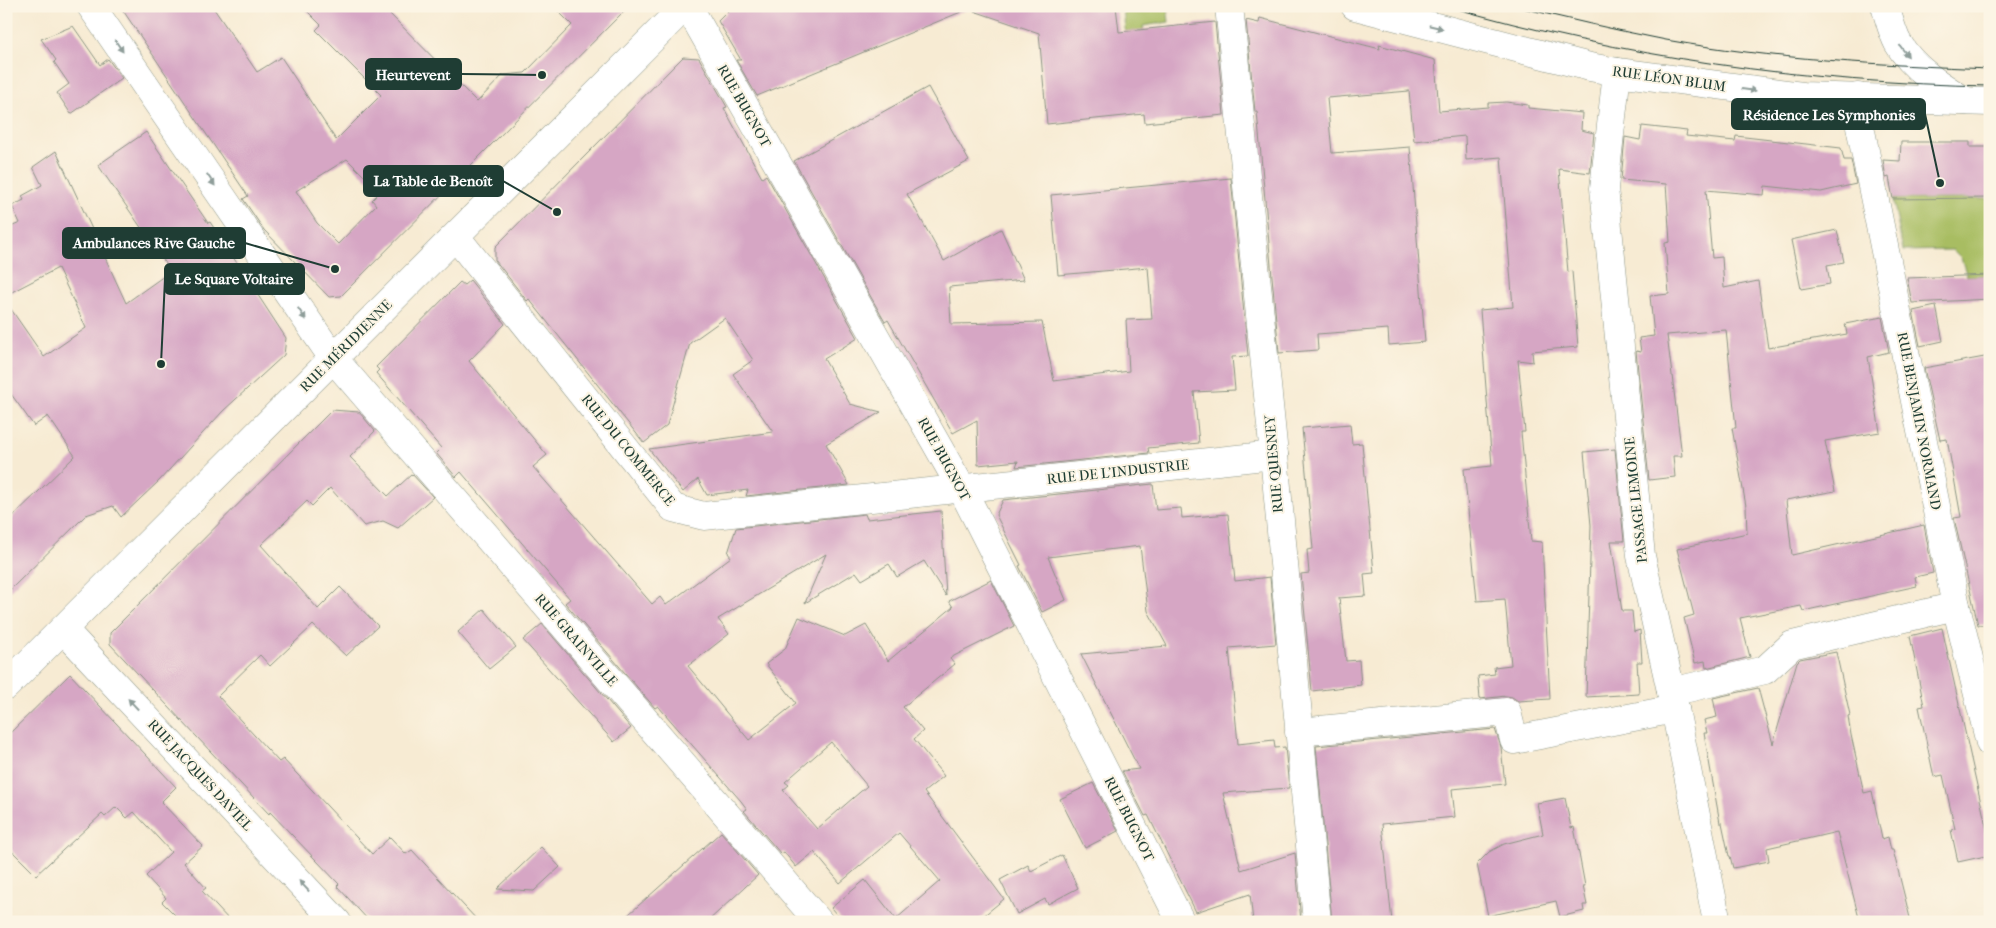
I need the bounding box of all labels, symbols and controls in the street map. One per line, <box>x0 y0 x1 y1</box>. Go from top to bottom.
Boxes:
one-way arrow <box>1429 23 1444 31</box>
one-way arrow <box>114 40 124 53</box>
one-way arrow <box>1899 44 1910 57</box>
callout: Heurtevent <box>366 59 461 89</box>
street label: RUE BUGNOT <box>713 62 775 151</box>
street label: RUE LÉON BLUM <box>1611 62 1727 95</box>
text: Heurtevent <box>375 66 451 84</box>
one-way arrow <box>1742 86 1758 94</box>
callout: Résidence Les Symphonies <box>1732 99 1925 129</box>
text: Résidence Les Symphonies <box>1743 106 1916 124</box>
callout: La Table de Benoît <box>364 166 503 196</box>
text: La Table de Benoît <box>373 172 493 190</box>
one-way arrow <box>206 174 216 187</box>
callout: Ambulances Rive Gauche <box>63 228 245 258</box>
text: Ambulances Rive Gauche <box>72 234 236 252</box>
callout: Le Square Voltaire <box>165 264 304 294</box>
text: Le Square Voltaire <box>175 270 294 288</box>
street label: RUE MÉRIDIENNE <box>296 295 396 396</box>
one-way arrow <box>298 308 307 321</box>
street label: RUE BENJAMIN NORMAND <box>1893 330 1945 512</box>
street label: RUE DU COMMERCE <box>578 391 679 510</box>
street label: RUE BUGNOT <box>914 414 974 504</box>
street label: RUE QUESNEY <box>1261 414 1287 514</box>
street label: PASSAGE LEMOINE <box>1621 436 1651 564</box>
street label: RUE DE L'INDUSTRIE <box>1046 456 1190 488</box>
street label: RUE GRAINVILLE <box>531 590 621 690</box>
one-way arrow <box>127 698 139 710</box>
street label: RUE JACQUES DAVIEL <box>144 716 256 835</box>
street label: RUE BUGNOT <box>1100 774 1158 865</box>
one-way arrow <box>298 881 310 893</box>

